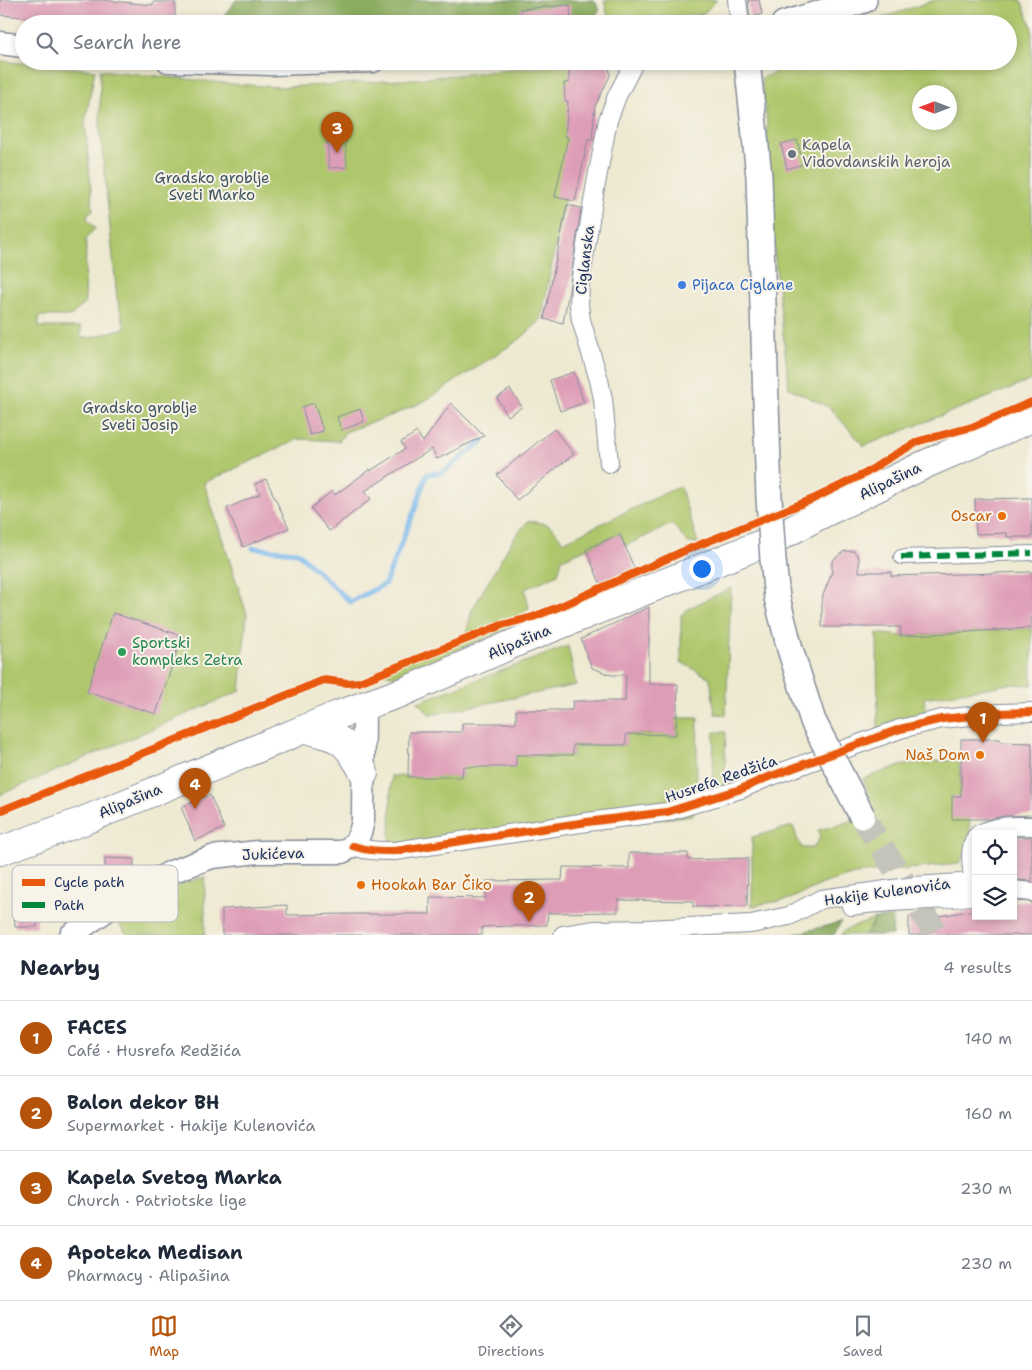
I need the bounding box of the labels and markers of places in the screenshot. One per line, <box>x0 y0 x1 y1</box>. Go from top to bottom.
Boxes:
pin: 3 <box>321 112 353 153</box>
place label: Kapela Vidovdanskih heroja <box>802 135 951 172</box>
marker: Kapela Vidovdanskih heroja <box>786 148 798 160</box>
place label: Pijaca Ciglane <box>692 275 793 295</box>
marker: Pijaca Ciglane <box>676 279 688 291</box>
place label: Oscar <box>951 506 992 526</box>
marker: Oscar <box>996 510 1008 522</box>
place label: Sportski kompleks Zetra <box>132 633 243 670</box>
marker: Sportski kompleks Zetra <box>116 646 128 658</box>
pin: 1 <box>967 702 999 743</box>
place label: Naš Dom <box>905 745 970 765</box>
marker: Naš Dom <box>974 749 986 761</box>
pin: 4 <box>179 768 211 809</box>
place label: Hookah Bar Čiko <box>371 874 492 895</box>
marker: Hookah Bar Čiko <box>355 879 367 891</box>
pin: 2 <box>513 881 545 922</box>

